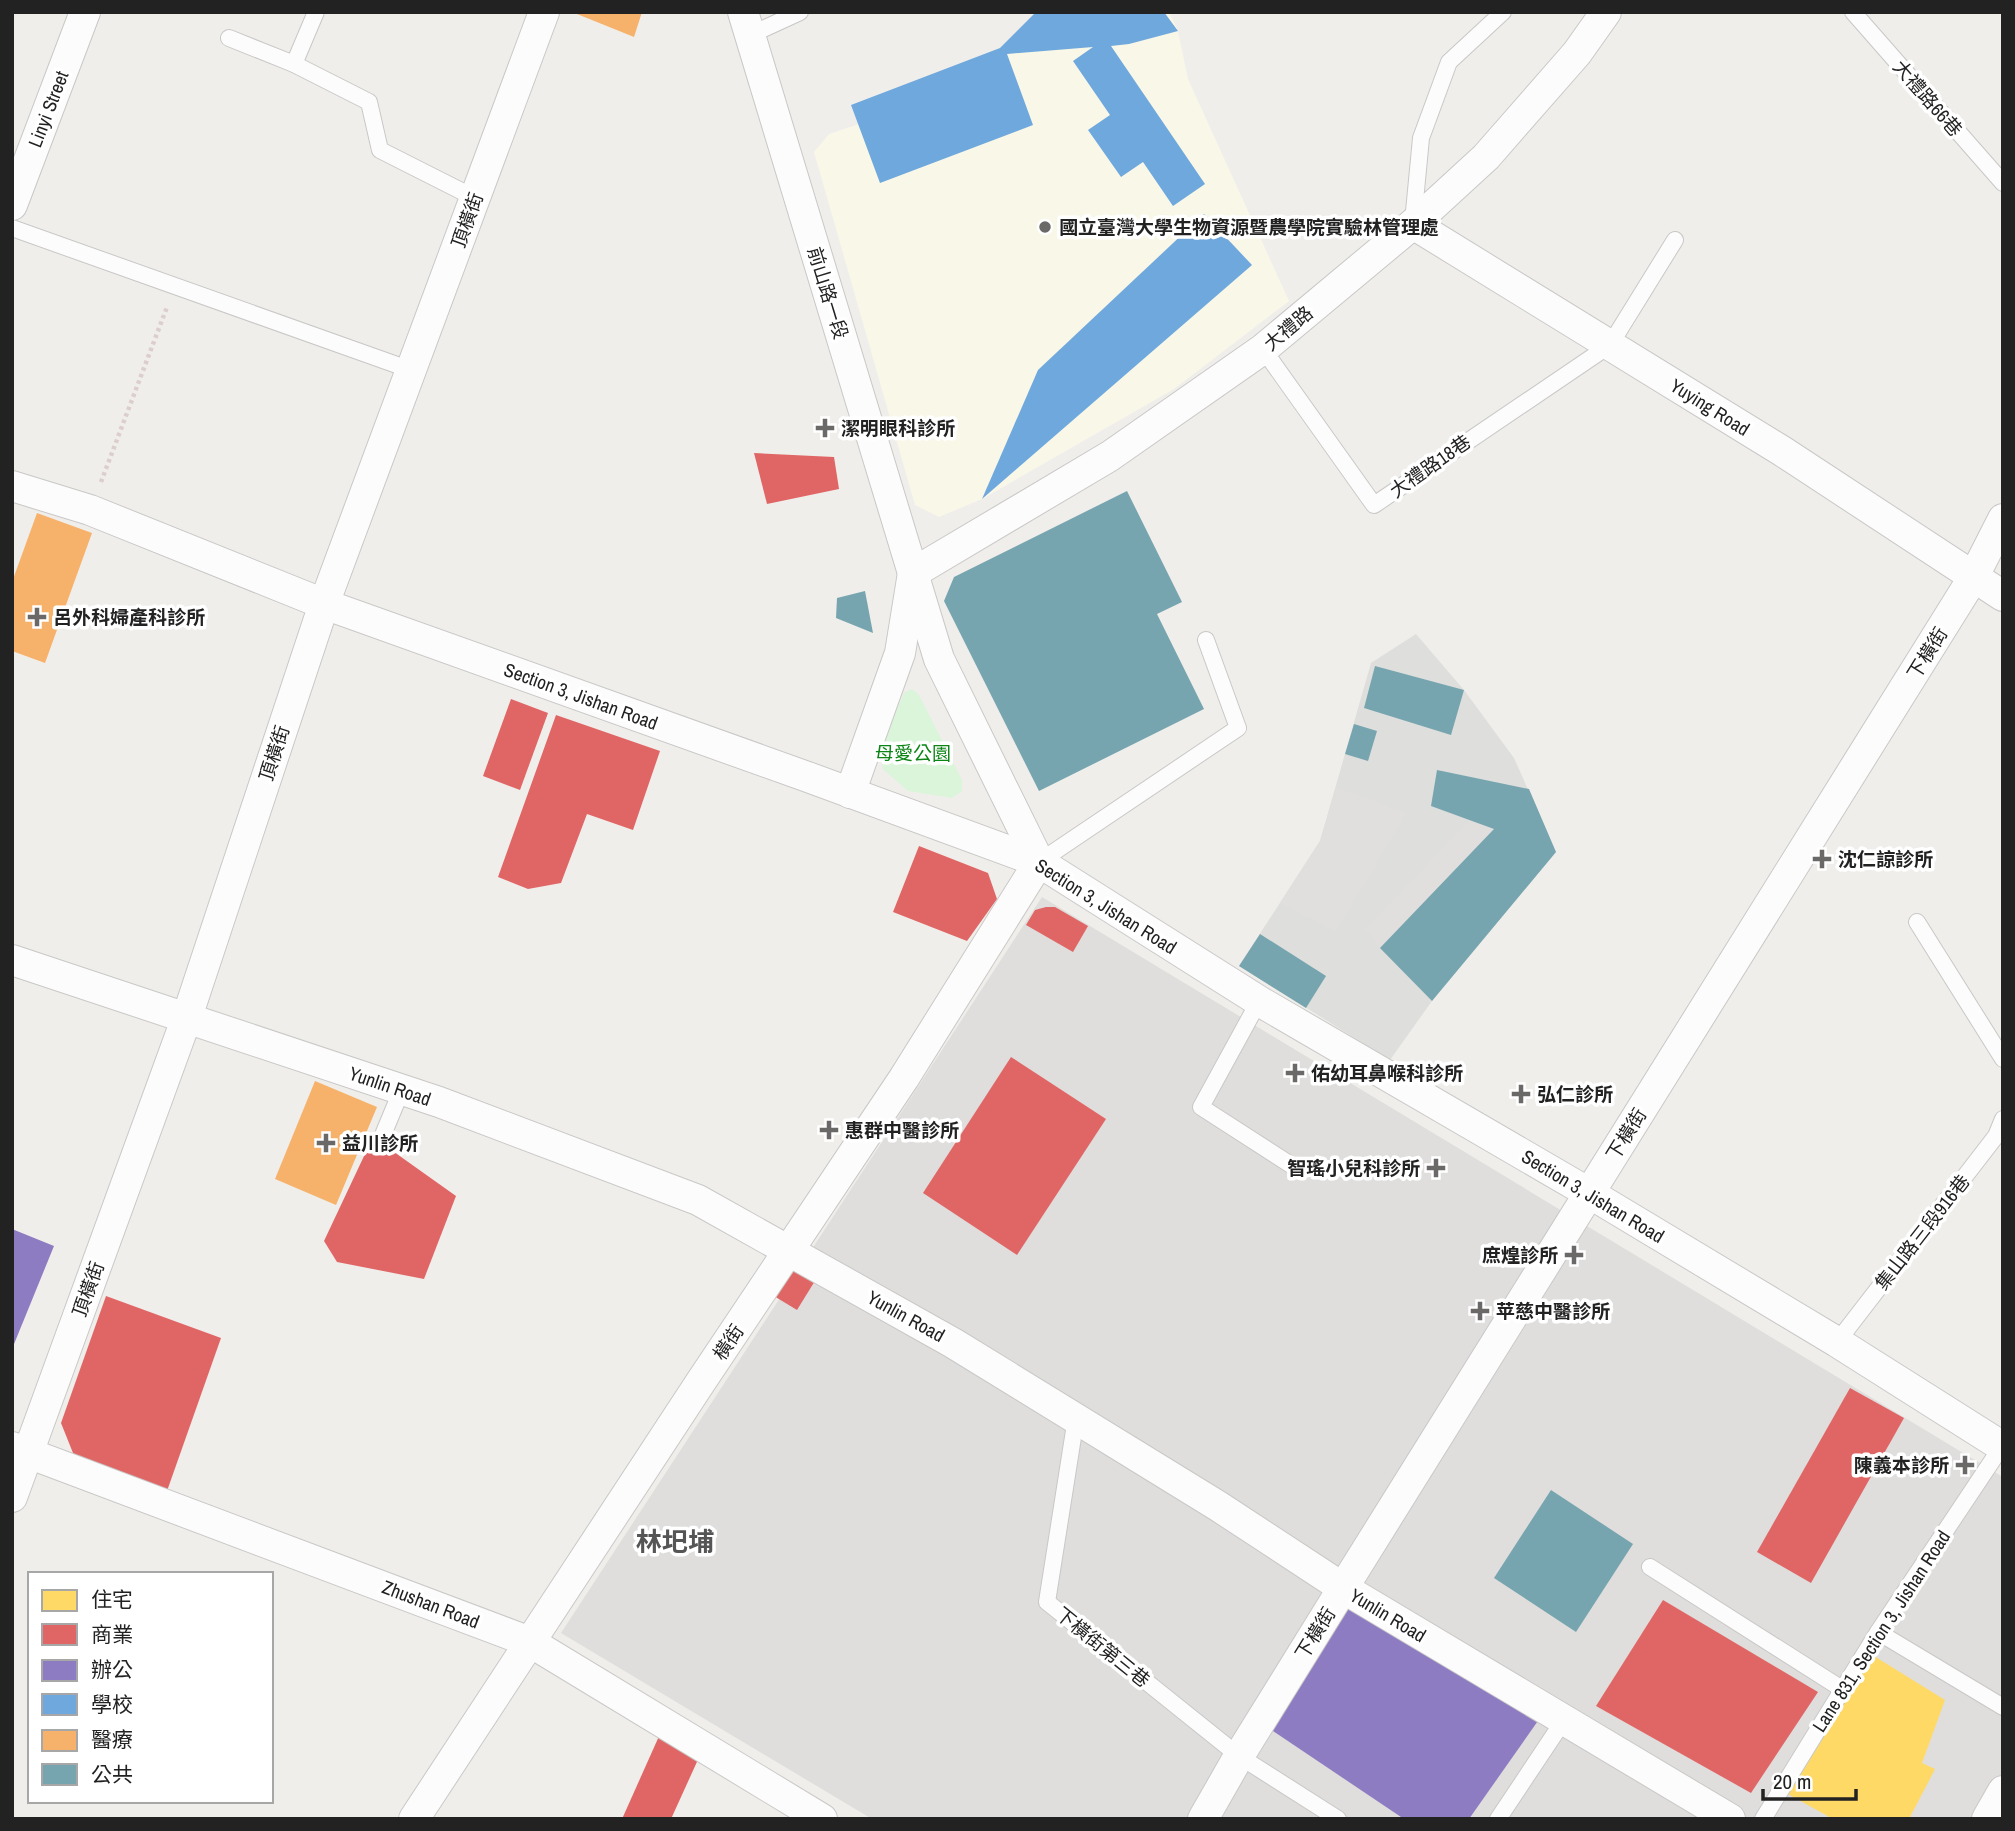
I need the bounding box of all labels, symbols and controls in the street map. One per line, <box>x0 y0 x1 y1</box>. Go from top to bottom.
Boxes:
street label: 大禮路66巷 <box>1888 54 1968 142</box>
street label: Linyi Street <box>22 67 75 151</box>
street label: 頂橫街 <box>445 189 489 251</box>
place label: 國立臺灣大學生物資源暨農學院實驗林管理處 <box>1059 214 1439 240</box>
marker: 國立臺灣大學生物資源暨農學院實驗林管理處 <box>1037 219 1053 235</box>
street label: 前山路一段 <box>802 244 854 342</box>
street label: 大禮路 <box>1258 300 1318 356</box>
street label: Yuying Road <box>1665 372 1755 442</box>
place label: 潔明眼科診所 <box>841 415 955 441</box>
marker: 潔明眼科診所 <box>815 418 835 438</box>
street label: 大禮路18巷 <box>1384 429 1476 503</box>
place label: 呂外科婦產科診所 <box>53 604 205 630</box>
marker: 呂外科婦產科診所 <box>27 607 47 627</box>
street label: 下橫街 <box>1901 622 1953 684</box>
street label: Section 3, Jishan Road <box>500 656 662 736</box>
street label: 頂橫街 <box>253 722 295 784</box>
park label: 母愛公園 <box>875 740 951 766</box>
place label: 沈仁諒診所 <box>1838 846 1933 872</box>
marker: 沈仁諒診所 <box>1812 849 1832 869</box>
street label: Section 3, Jishan Road <box>1030 852 1182 960</box>
street label: Yunlin Road <box>346 1060 434 1112</box>
place label: 佑幼耳鼻喉科診所 <box>1311 1060 1463 1086</box>
marker: 佑幼耳鼻喉科診所 <box>1285 1063 1305 1083</box>
place label: 弘仁診所 <box>1537 1081 1613 1107</box>
marker: 弘仁診所 <box>1511 1084 1531 1104</box>
street label: 下橫街 <box>1600 1103 1652 1165</box>
place label: 惠群中醫診所 <box>845 1117 959 1143</box>
marker: 惠群中醫診所 <box>819 1120 839 1140</box>
place label: 益川診所 <box>342 1130 418 1156</box>
marker: 益川診所 <box>316 1133 336 1153</box>
street label: Section 3, Jishan Road <box>1517 1143 1669 1249</box>
place label: 智瑤小兒科診所 <box>1287 1155 1420 1181</box>
marker: 智瑤小兒科診所 <box>1426 1158 1446 1178</box>
street label: 集山路三段916巷 <box>1869 1169 1975 1295</box>
place label: 庶煌診所 <box>1482 1242 1558 1268</box>
marker: 庶煌診所 <box>1564 1245 1584 1265</box>
street label: 頂橫街 <box>66 1258 110 1320</box>
street label: Yunlin Road <box>863 1284 949 1348</box>
place label: 苹慈中醫診所 <box>1496 1298 1610 1324</box>
marker: 苹慈中醫診所 <box>1470 1301 1490 1321</box>
street label: 橫街 <box>707 1319 749 1365</box>
place label: 陳義本診所 <box>1854 1452 1949 1478</box>
marker: 陳義本診所 <box>1955 1455 1975 1475</box>
district label: 林圯埔 <box>636 1524 714 1559</box>
street label: Lane 831, Section 3, Jishan Road <box>1806 1525 1956 1737</box>
legend <box>28 1572 273 1803</box>
street label: Zhushan Road <box>379 1574 483 1634</box>
street label: Yunlin Road <box>1345 1582 1431 1648</box>
text: 住宅 <box>91 1585 133 1614</box>
street label: 下橫街第三巷 <box>1051 1601 1155 1693</box>
street label: 下橫街 <box>1289 1602 1341 1664</box>
text: 商業 <box>91 1620 133 1649</box>
text: 辦公 <box>91 1655 133 1684</box>
text: 學校 <box>91 1690 133 1719</box>
text: 醫療 <box>91 1725 133 1754</box>
scale bar <box>1763 1758 1856 1802</box>
text: 公共 <box>91 1760 133 1789</box>
text: 20 m <box>1773 1767 1811 1796</box>

